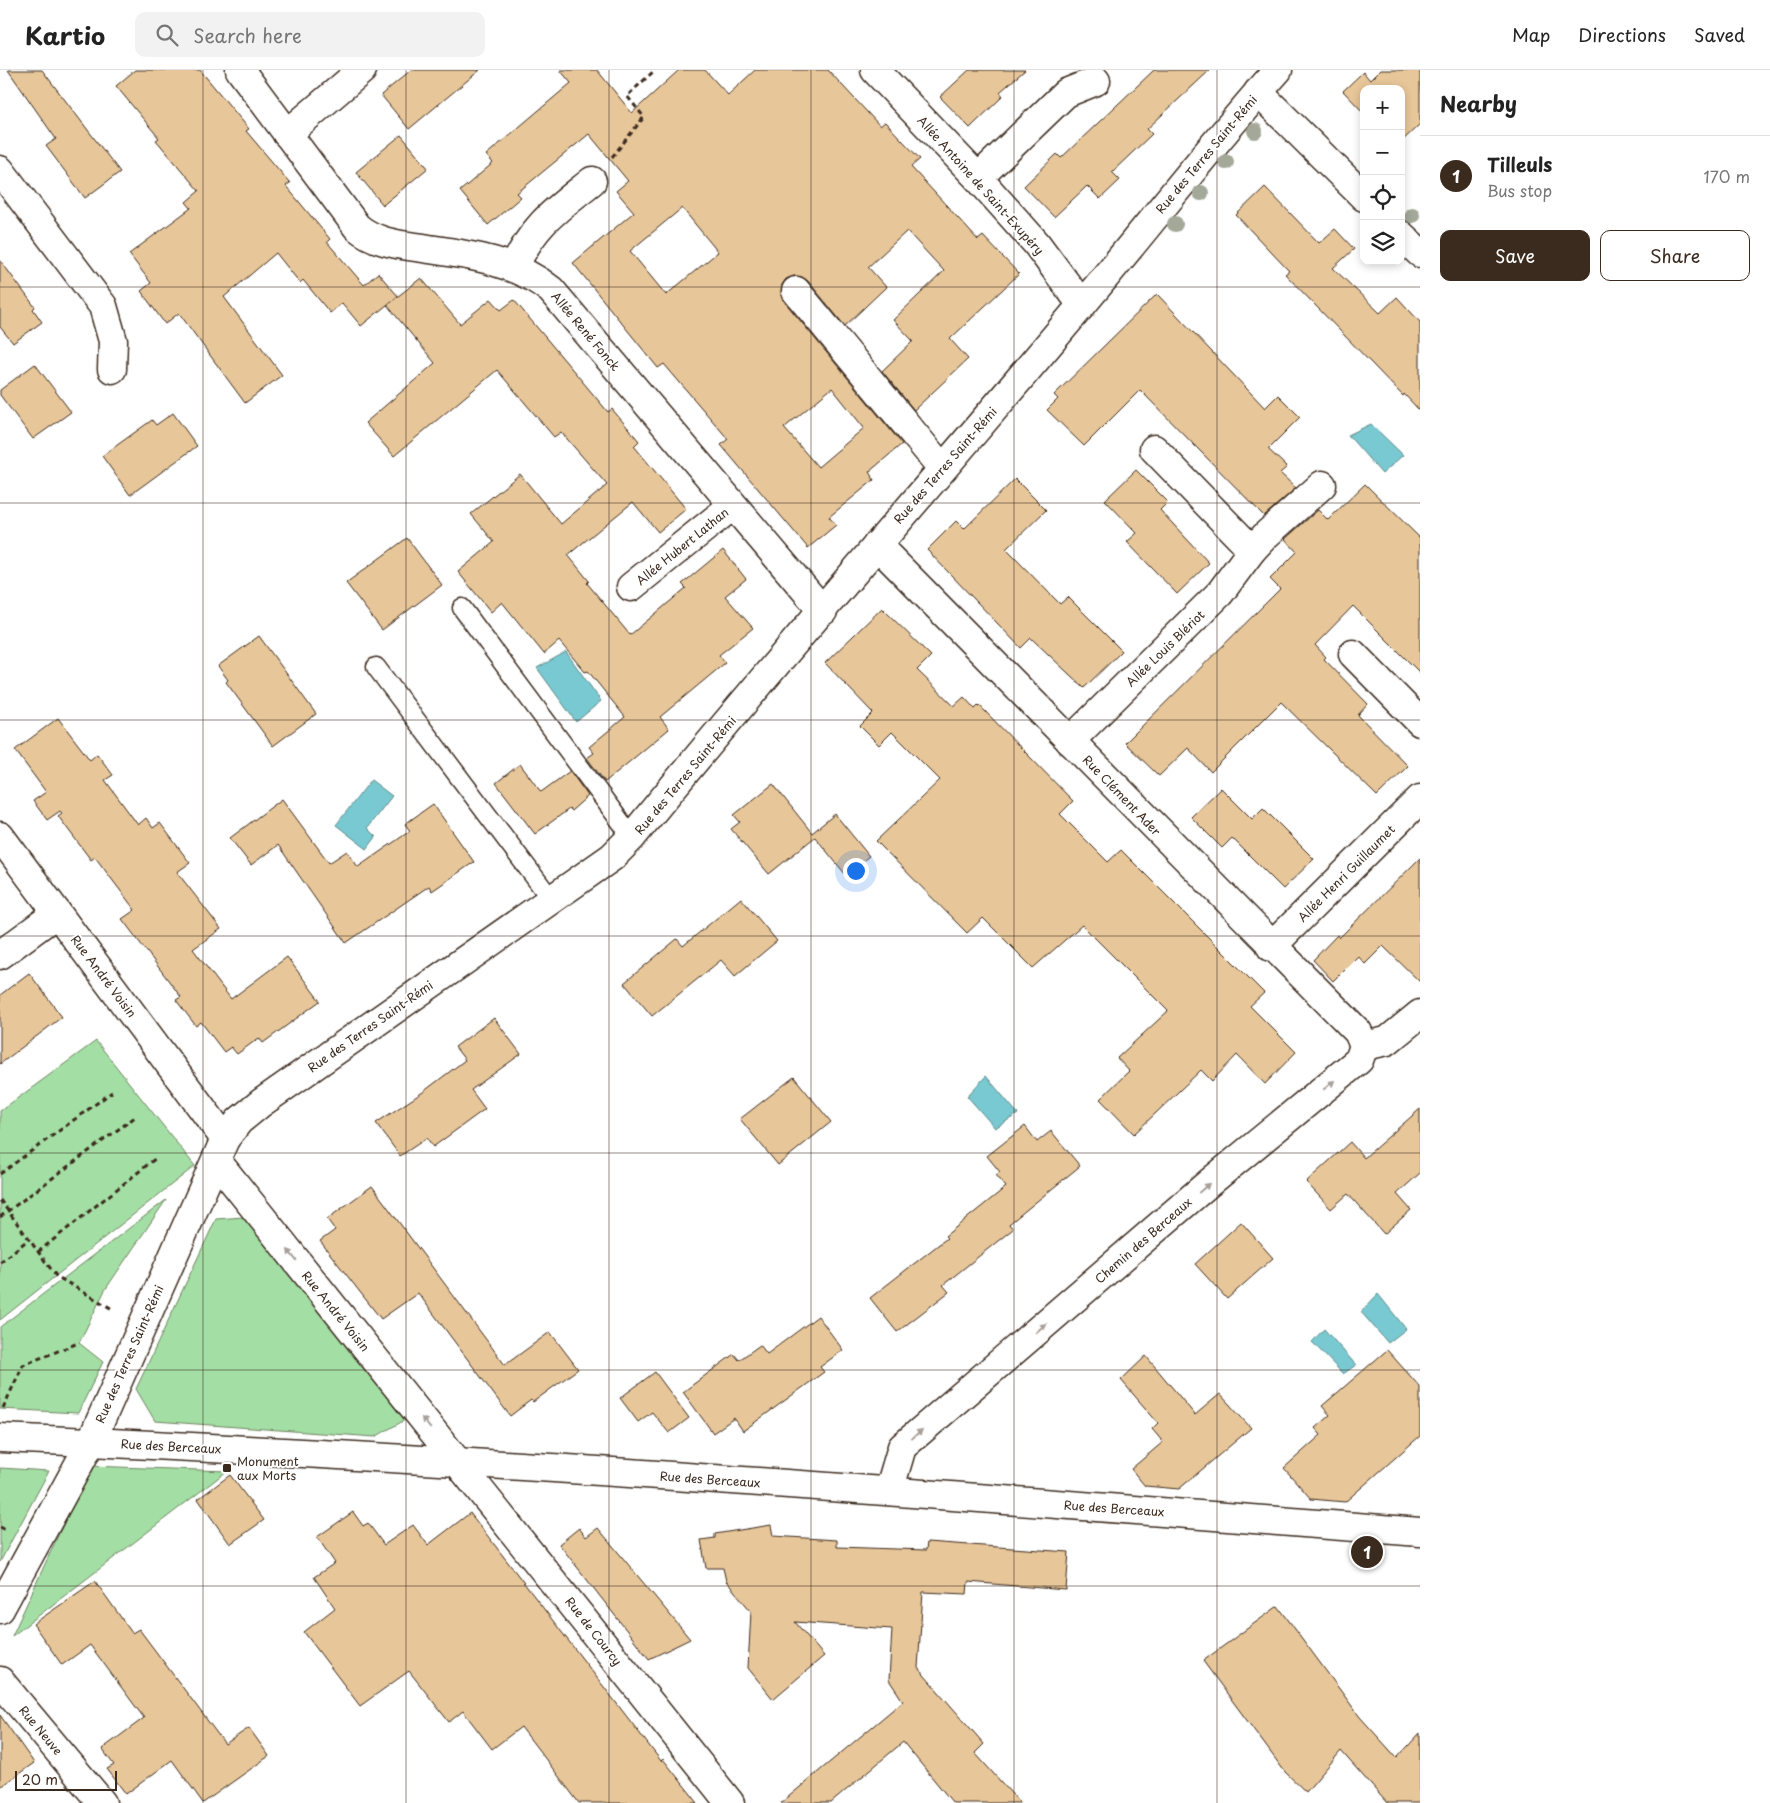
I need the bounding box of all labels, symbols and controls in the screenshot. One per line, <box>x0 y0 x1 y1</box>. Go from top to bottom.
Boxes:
search box <box>135 12 485 57</box>
text: Kartio <box>25 17 105 53</box>
icon: search <box>153 21 181 49</box>
text: Search here <box>193 21 302 49</box>
text: Map <box>1512 21 1550 48</box>
text: Directions <box>1578 21 1666 48</box>
text: Saved <box>1694 21 1745 48</box>
map controls <box>1360 85 1405 265</box>
button: + <box>1360 85 1405 130</box>
text: Nearby <box>1440 87 1517 119</box>
street label: Rue des Terres Saint-Rémi <box>1151 91 1261 217</box>
street label: Allée Antoine de Saint-Exupéry <box>914 112 1049 259</box>
button: − <box>1360 130 1405 175</box>
text: Tilleuls <box>1487 150 1552 178</box>
text: 1 <box>1452 164 1460 188</box>
text: 170 m <box>1704 164 1750 188</box>
button: locate <box>1360 175 1405 220</box>
text: Bus stop <box>1487 178 1552 202</box>
button: layers <box>1360 220 1405 265</box>
button: Save <box>1440 230 1590 281</box>
button: Share <box>1600 230 1750 281</box>
street label: Allée René Fonck <box>547 287 625 375</box>
street label: Rue des Terres Saint-Rémi <box>889 403 1001 527</box>
street label: Allée Hubert Lathan <box>632 503 732 589</box>
street label: Allée Louis Blériot <box>1122 606 1208 690</box>
street label: Rue des Terres Saint-Rémi <box>630 712 740 838</box>
street label: Rue Clément Ader <box>1079 751 1166 840</box>
street label: Allée Henri Guillaumet <box>1293 820 1399 926</box>
your location <box>843 858 869 884</box>
street label: Rue André Voisin <box>67 931 141 1021</box>
street label: Rue des Terres Saint-Rémi <box>304 976 436 1076</box>
one-way arrow <box>1322 1079 1335 1090</box>
one-way arrow <box>1197 1182 1209 1194</box>
street label: Chemin des Berceaux <box>1091 1193 1195 1287</box>
one-way arrow <box>286 1249 297 1262</box>
street label: Rue André Voisin <box>298 1267 374 1355</box>
street label: Rue des Terres Saint-Rémi <box>90 1282 168 1426</box>
one-way arrow <box>1034 1322 1046 1334</box>
one-way arrow <box>420 1417 431 1430</box>
one-way arrow <box>911 1428 923 1440</box>
street label: Rue des Berceaux <box>120 1434 222 1458</box>
place label: Monument aux Morts <box>237 1452 299 1484</box>
marker: Monument aux Morts <box>221 1462 233 1474</box>
street label: Rue des Berceaux <box>659 1467 761 1491</box>
street label: Rue des Berceaux <box>1063 1496 1165 1520</box>
pin: 1 <box>1351 1533 1383 1571</box>
street label: Rue de Courcy <box>561 1593 627 1669</box>
street label: Rue Neuve <box>15 1702 67 1758</box>
scale bar <box>15 1768 118 1791</box>
text: 20 m <box>22 1769 58 1790</box>

